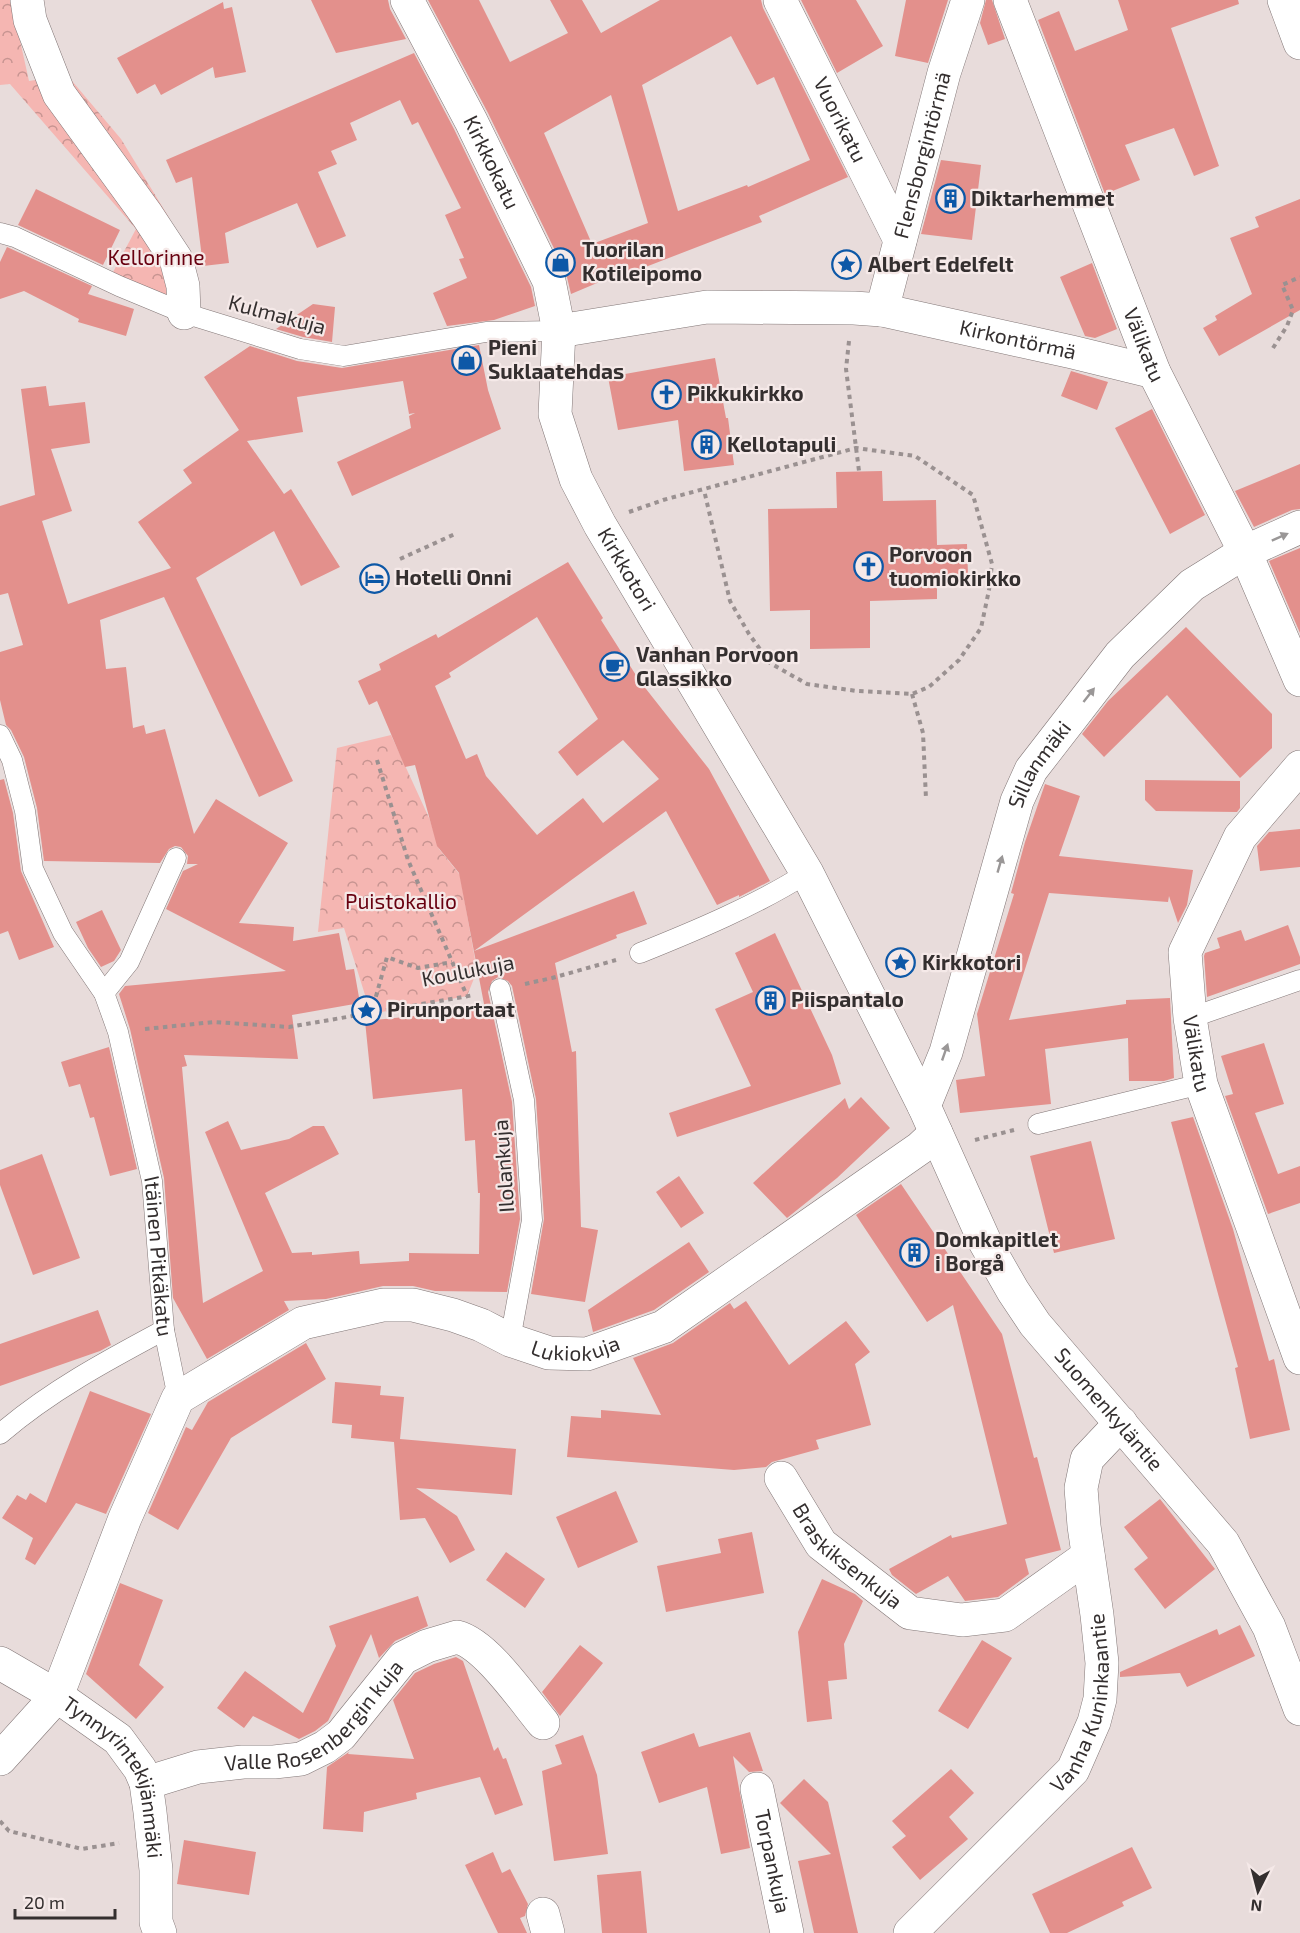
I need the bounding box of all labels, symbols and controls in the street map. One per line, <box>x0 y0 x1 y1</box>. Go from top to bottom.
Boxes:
street label: Flensborgintörmä <box>887 69 955 241</box>
street label: Vuorikatu <box>810 72 873 166</box>
street label: Kirkkokatu <box>459 111 526 213</box>
building icon: Diktarhemmet <box>934 183 966 215</box>
place label: Diktarhemmet <box>971 185 1115 210</box>
place label: Tuorilan Kotileipomo <box>582 236 702 285</box>
park label: Kellorinne <box>107 244 205 269</box>
shop icon: Tuorilan Kotileipomo <box>545 246 577 278</box>
place icon: Albert Edelfelt <box>831 249 863 281</box>
place label: Albert Edelfelt <box>868 251 1014 276</box>
street label: Kulmakuja <box>226 289 329 340</box>
street label: Välikatu <box>1119 304 1171 386</box>
street label: Kirkontörmä <box>957 314 1079 364</box>
place label: Pieni Suklaatehdas <box>488 334 624 383</box>
shop icon: Pieni Suklaatehdas <box>451 344 483 376</box>
church icon: Pikkukirkko <box>650 378 682 410</box>
place label: Pikkukirkko <box>687 380 804 405</box>
building icon: Kellotapuli <box>690 429 722 461</box>
place label: Kellotapuli <box>727 431 836 456</box>
street label: Kirkkotori <box>593 522 662 615</box>
one-way arrow <box>1271 532 1288 541</box>
place label: Porvoon tuomiokirkko <box>889 541 1021 590</box>
church icon: Porvoon tuomiokirkko <box>852 551 884 583</box>
hotel icon: Hotelli Onni <box>358 562 390 594</box>
place label: Hotelli Onni <box>395 564 512 589</box>
place label: Vanhan Porvoon Glassikko <box>636 641 799 690</box>
cafe icon: Vanhan Porvoon Glassikko <box>599 651 631 683</box>
one-way arrow <box>1083 687 1095 702</box>
street label: Sillanmäki <box>1002 715 1075 810</box>
one-way arrow <box>995 855 1005 873</box>
park label: Puistokallio <box>345 888 457 913</box>
place icon: Kirkkotori <box>885 947 917 979</box>
street label: Koulukuja <box>419 948 516 992</box>
place label: Kirkkotori <box>922 949 1021 974</box>
building icon: Piispantalo <box>754 984 786 1016</box>
place label: Piispantalo <box>791 986 904 1011</box>
place icon: Pirunportaat <box>350 994 382 1026</box>
place label: Pirunportaat <box>387 996 515 1021</box>
street label: Välikatu <box>1179 1013 1217 1095</box>
one-way arrow <box>941 1043 951 1061</box>
street label: Ilolankuja <box>487 1119 519 1213</box>
street label: Itäinen Pitkäkatu <box>140 1173 179 1338</box>
place label: Domkapitlet i Borgå <box>935 1226 1059 1275</box>
building icon: Domkapitlet i Borgå <box>898 1236 930 1268</box>
street label: Lukiokuja <box>528 1329 623 1365</box>
street label: Suomenkyläntie <box>1050 1342 1169 1475</box>
street label: Braskiksenkuja <box>788 1498 908 1613</box>
street label: Vanha Kuninkaantie <box>1044 1612 1113 1797</box>
street label: Valle Rosenbergin kuja <box>223 1654 407 1775</box>
street label: Tynnyrintekijänmäki <box>58 1690 169 1859</box>
street label: Torpankuja <box>751 1807 797 1915</box>
north arrow <box>1228 1861 1288 1921</box>
scale bar <box>15 1882 116 1920</box>
text: 20 m <box>24 1891 65 1913</box>
text: N <box>1250 1896 1263 1916</box>

